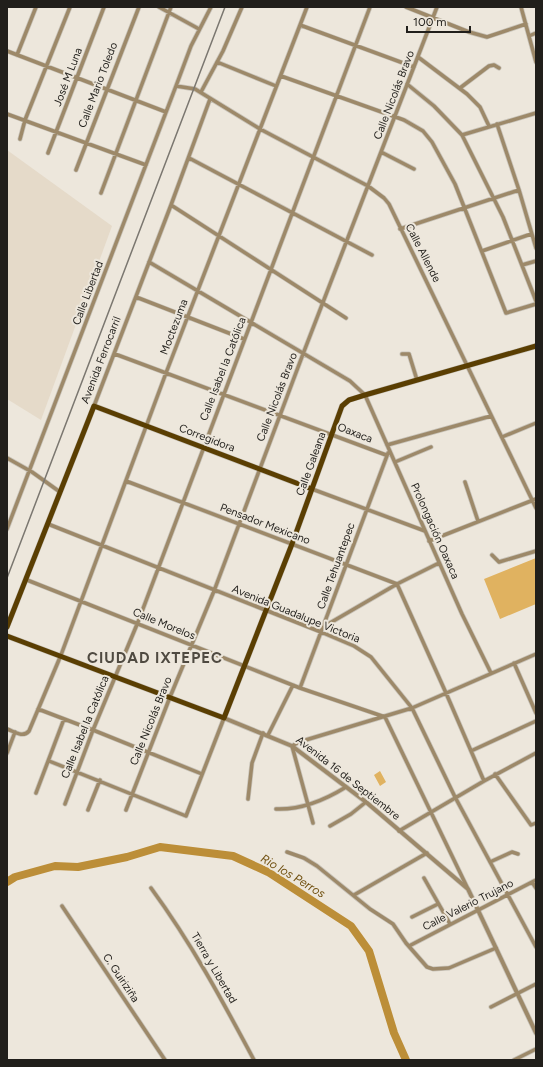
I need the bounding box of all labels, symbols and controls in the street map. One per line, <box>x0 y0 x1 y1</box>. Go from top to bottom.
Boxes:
scale bar <box>407 8 470 34</box>
text: 100 m <box>413 15 447 29</box>
street label: Calle Mario Toledo <box>76 40 120 130</box>
street label: José M Luna <box>51 46 85 108</box>
street label: Calle Nicolás Bravo <box>371 49 417 141</box>
street label: Calle Allende <box>403 222 443 284</box>
street label: Calle Libertad <box>70 259 106 327</box>
street label: Moctezuma <box>157 297 191 357</box>
street label: Avenida Ferrocarril <box>78 315 124 405</box>
street label: Calle Isabel la Católica <box>197 315 249 423</box>
street label: Calle Nicolás Bravo <box>254 351 300 443</box>
street label: Oaxaca <box>336 420 374 446</box>
street label: Corregidora <box>177 421 237 455</box>
street label: Calle Galeana <box>293 430 329 498</box>
street label: Prolongación Oaxaca <box>408 481 462 581</box>
street label: Pensador Mexicano <box>218 501 312 547</box>
street label: Calle Tehuantepec <box>314 521 358 611</box>
street label: Avenida Guadalupe Victoria <box>230 582 362 646</box>
street label: Calle Morelos <box>131 606 197 642</box>
district label: CIUDAD IXTEPEC <box>87 649 223 667</box>
street label: Calle Isabel la Católica <box>58 674 112 780</box>
street label: Calle Nicolás Bravo <box>127 675 175 767</box>
street label: Avenida 16 de Septiembre <box>293 733 403 823</box>
water label: Rio los Perros <box>258 851 328 901</box>
street label: Calle Valerio Trujano <box>420 876 516 934</box>
street label: Tierra y Libertad <box>188 930 240 1006</box>
street label: C. Guiriziña <box>100 951 142 1005</box>

